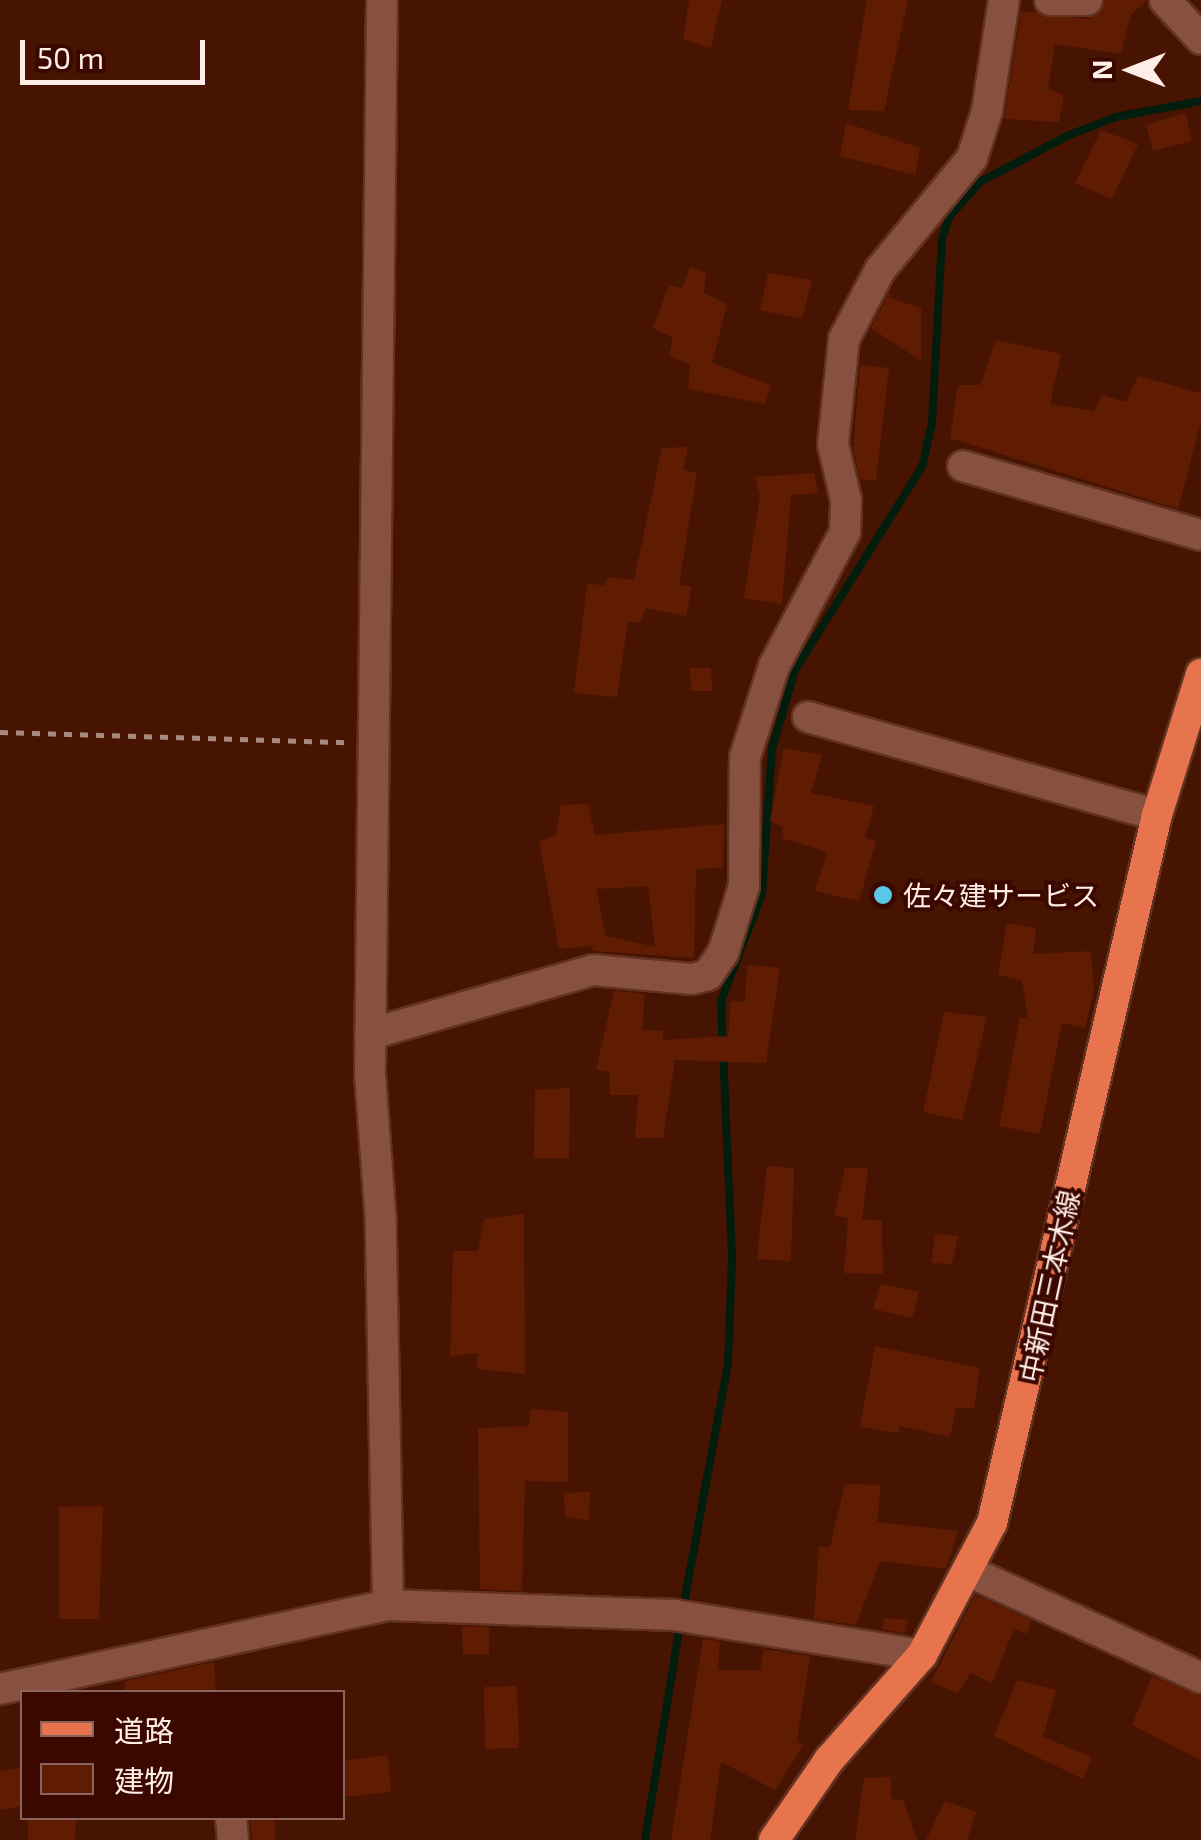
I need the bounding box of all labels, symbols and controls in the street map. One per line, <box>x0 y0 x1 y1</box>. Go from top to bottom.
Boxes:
scale bar <box>25 20 210 82</box>
north arrow <box>1081 20 1181 120</box>
text: 50 m <box>37 39 104 75</box>
text: N <box>1084 60 1118 80</box>
place label: 佐々建サービス <box>903 878 1099 912</box>
marker: 佐々建サービス <box>872 884 894 906</box>
street label: 中新田三本木線 <box>1012 1187 1086 1385</box>
legend <box>20 1690 345 1820</box>
text: 道路 <box>114 1712 174 1748</box>
text: 建物 <box>114 1762 174 1798</box>

